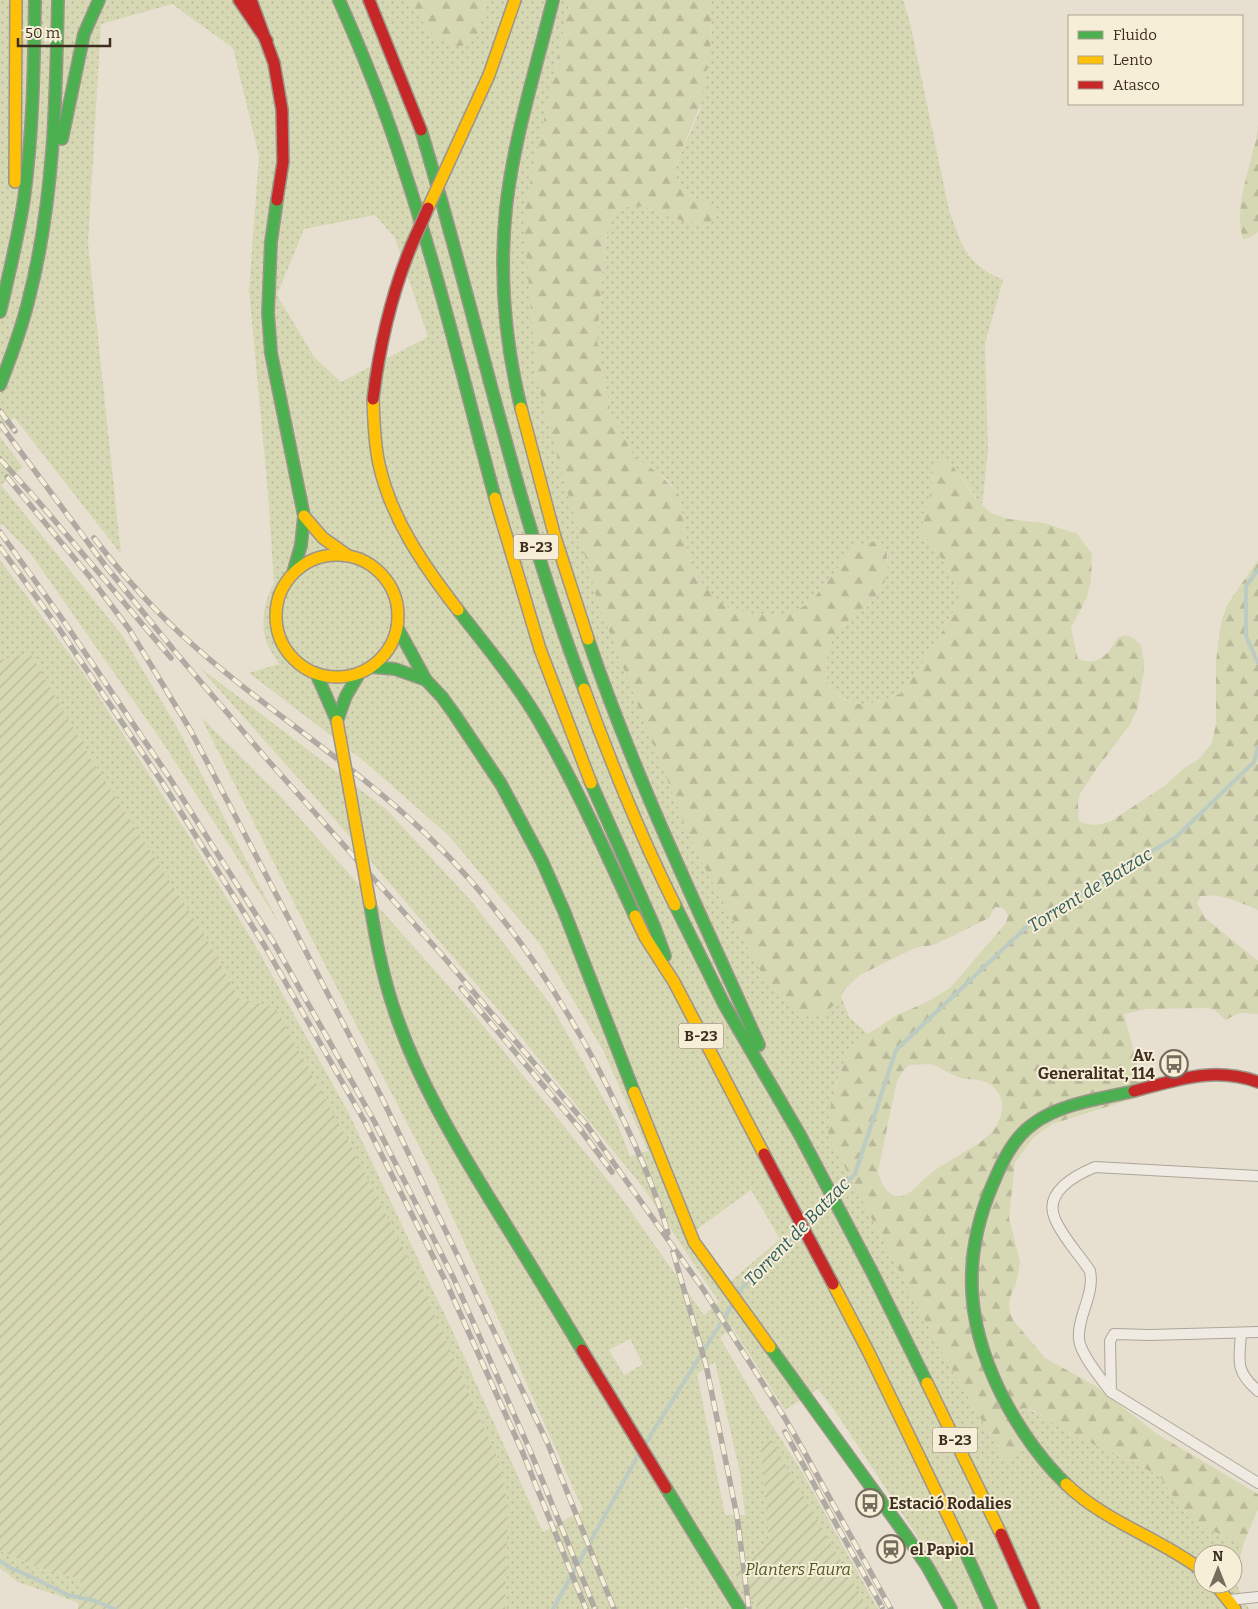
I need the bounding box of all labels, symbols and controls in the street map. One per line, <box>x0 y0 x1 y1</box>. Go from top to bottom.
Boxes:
scale bar <box>18 15 110 47</box>
legend <box>1068 15 1243 105</box>
text: 50 m <box>25 24 61 42</box>
text: Fluido <box>1113 26 1157 44</box>
text: Lento <box>1113 51 1153 69</box>
text: Atasco <box>1113 76 1160 94</box>
road number: B-23 <box>514 534 558 560</box>
water label: Torrent de Batzac <box>1024 843 1156 937</box>
road number: B-23 <box>678 1024 724 1048</box>
place label: Av. Generalitat, 114 <box>1038 1046 1155 1083</box>
bus stop icon: Av. Generalitat, 114 <box>1159 1049 1189 1079</box>
water label: Torrent de Batzac <box>740 1173 855 1291</box>
road number: B-23 <box>932 1428 978 1452</box>
bus stop icon: Estació Rodalies <box>855 1488 885 1518</box>
place label: Estació Rodalies <box>889 1494 1012 1513</box>
station icon: el Papiol <box>876 1534 906 1564</box>
place label: el Papiol <box>910 1540 974 1559</box>
north arrow <box>1193 1544 1243 1594</box>
text: N <box>1213 1548 1224 1565</box>
park label: Planters Faura <box>745 1560 851 1579</box>

